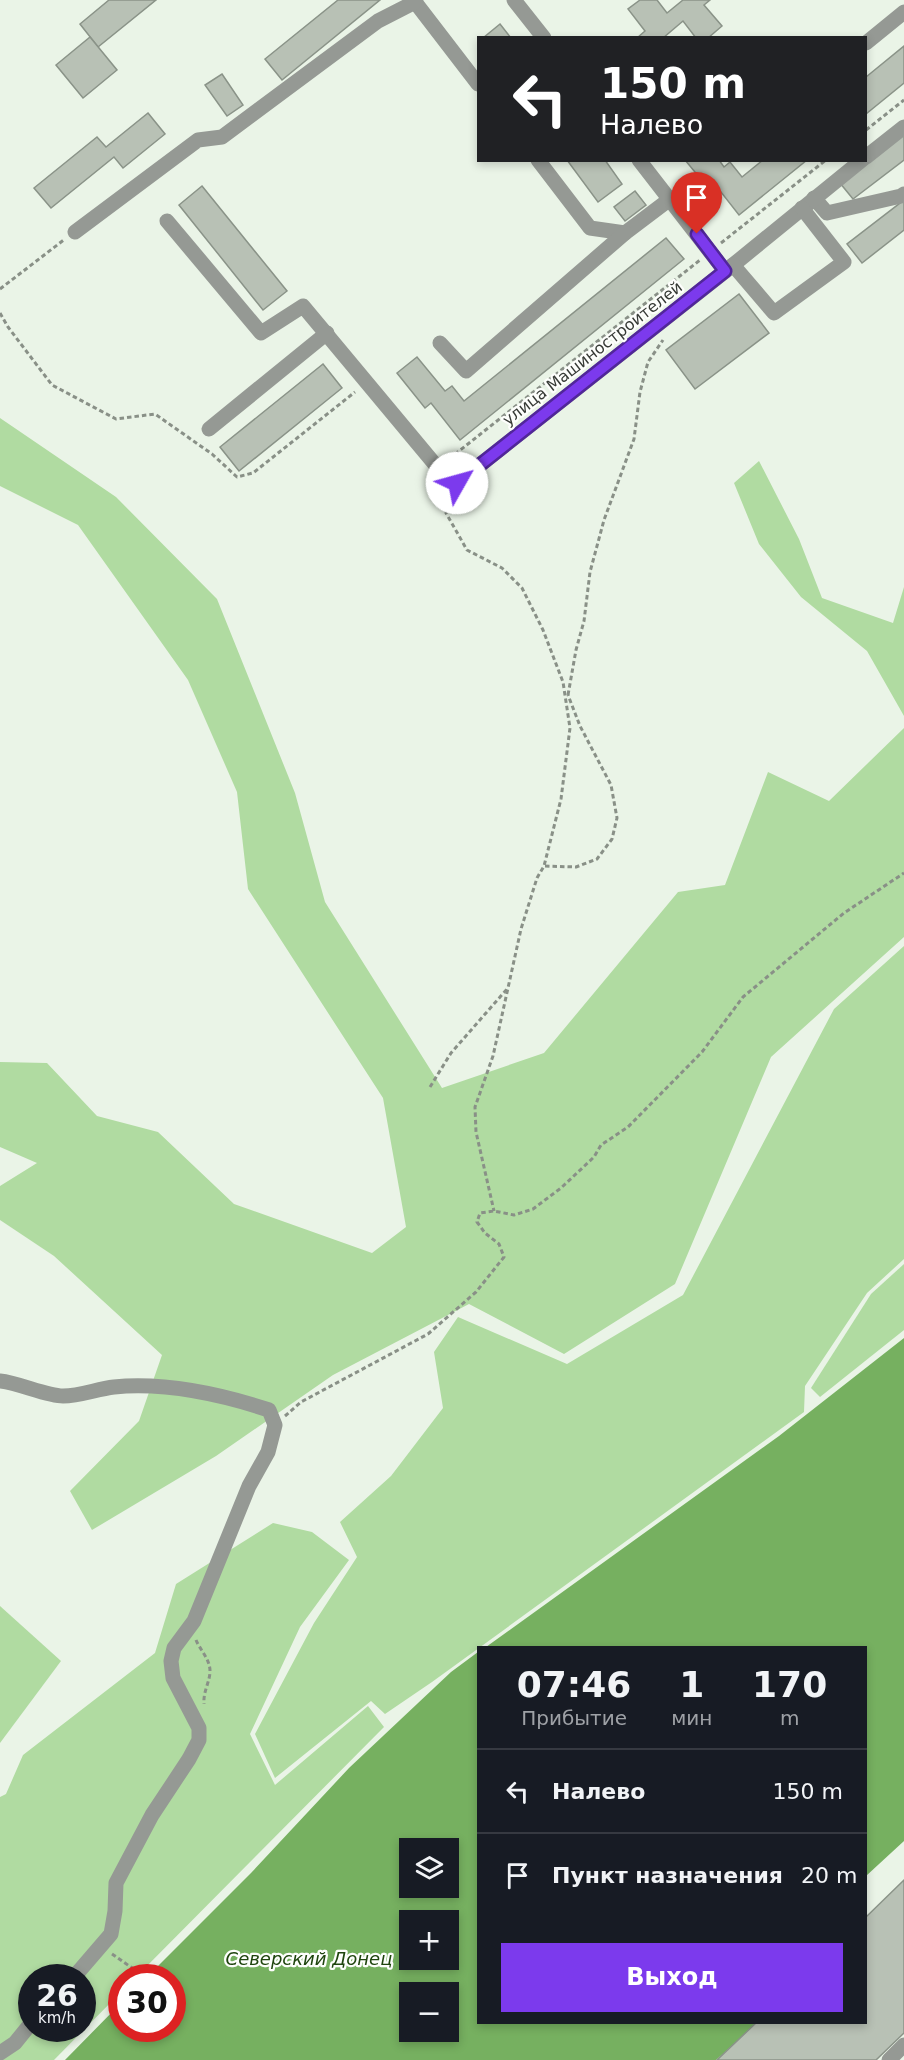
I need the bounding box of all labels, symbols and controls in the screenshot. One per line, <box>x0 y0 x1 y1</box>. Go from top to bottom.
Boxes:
text: 150 m <box>600 59 746 108</box>
icon: left <box>501 60 579 138</box>
text: Налево <box>600 109 703 140</box>
pin <box>671 172 722 234</box>
icon: arrive <box>680 181 713 214</box>
street label: улица Машиностроителей <box>499 277 686 429</box>
position arrow <box>425 451 489 515</box>
text: 07:46 <box>517 1664 631 1705</box>
text: 1 <box>679 1664 704 1705</box>
text: 170 <box>752 1664 827 1705</box>
text: Прибытие <box>521 1706 627 1730</box>
text: мин <box>671 1706 712 1730</box>
text: m <box>780 1706 799 1730</box>
icon: left <box>501 1775 534 1808</box>
text: Налево <box>552 1779 645 1804</box>
text: 150 m <box>773 1779 843 1804</box>
map controls <box>399 1838 459 2042</box>
button: layers <box>399 1838 459 1898</box>
icon: arrive <box>501 1859 534 1892</box>
text: Пункт назначения <box>552 1863 783 1888</box>
text: 20 m <box>801 1863 857 1888</box>
button: + <box>399 1910 459 1970</box>
button: Выход <box>501 1943 843 2012</box>
water label: Северский Донец <box>226 1948 392 1969</box>
speed limit sign: 30 <box>108 1964 186 2042</box>
text: 26 <box>36 1978 78 2013</box>
button: − <box>399 1982 459 2042</box>
text: km/h <box>38 2009 76 2027</box>

